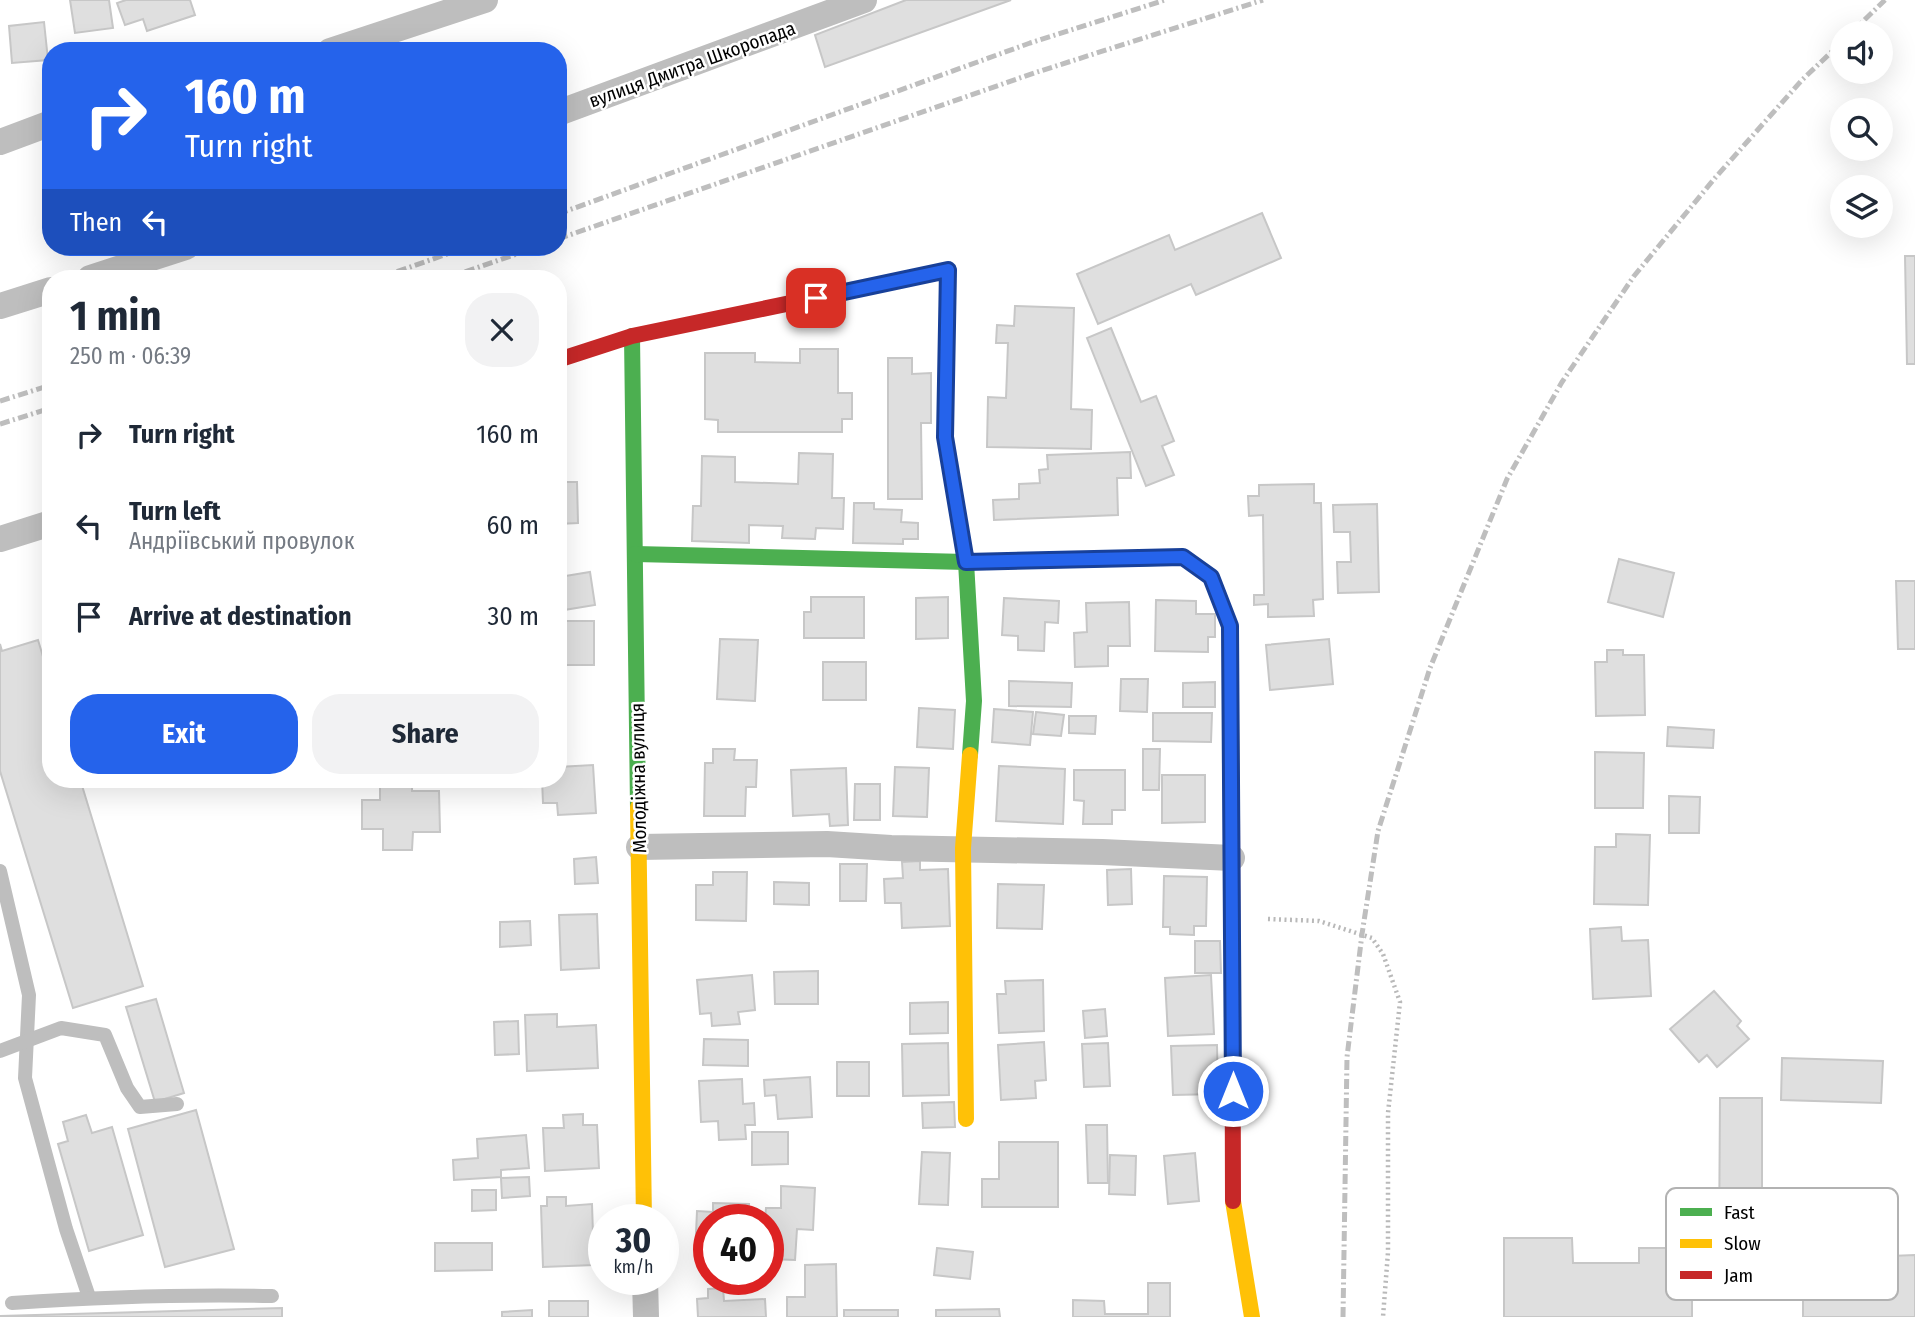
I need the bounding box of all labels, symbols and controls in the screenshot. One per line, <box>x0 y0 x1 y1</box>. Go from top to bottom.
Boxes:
street label: вулиця Дмитра Шкоропада <box>586 16 799 113</box>
map controls <box>1830 21 1893 238</box>
button: sound <box>1830 21 1893 84</box>
text: 160 m <box>185 67 306 126</box>
icon: right <box>70 70 161 161</box>
button: search <box>1830 98 1893 161</box>
text: Turn right <box>185 127 312 165</box>
button: layers <box>1830 175 1893 238</box>
icon: left <box>136 203 174 241</box>
text: Then <box>70 207 122 238</box>
pin <box>786 268 846 328</box>
icon: arrive <box>797 279 835 317</box>
text: 1 min <box>70 291 161 341</box>
button: close <box>465 293 539 367</box>
text: 250 m · 06:39 <box>70 342 191 370</box>
icon: right <box>70 416 108 454</box>
text: Turn right <box>129 419 235 450</box>
text: 160 m <box>476 419 539 450</box>
text: Turn left <box>129 496 221 527</box>
icon: left <box>70 507 108 545</box>
text: 60 m <box>486 510 539 541</box>
text: Андріївський провулок <box>129 527 354 555</box>
icon: arrive <box>70 598 108 636</box>
text: Arrive at destination <box>129 601 352 632</box>
text: 30 m <box>488 601 539 632</box>
button: Exit <box>70 694 298 774</box>
button: Share <box>312 694 539 774</box>
street label: Молодіжна вулиця <box>626 703 651 853</box>
position arrow <box>1196 1054 1270 1128</box>
legend <box>1666 1188 1898 1300</box>
text: Fast <box>1724 1201 1755 1224</box>
speed limit sign: 40 <box>693 1204 784 1295</box>
text: 30 <box>616 1219 651 1261</box>
text: Slow <box>1724 1232 1761 1255</box>
text: km/h <box>613 1256 654 1278</box>
text: Jam <box>1724 1264 1753 1287</box>

